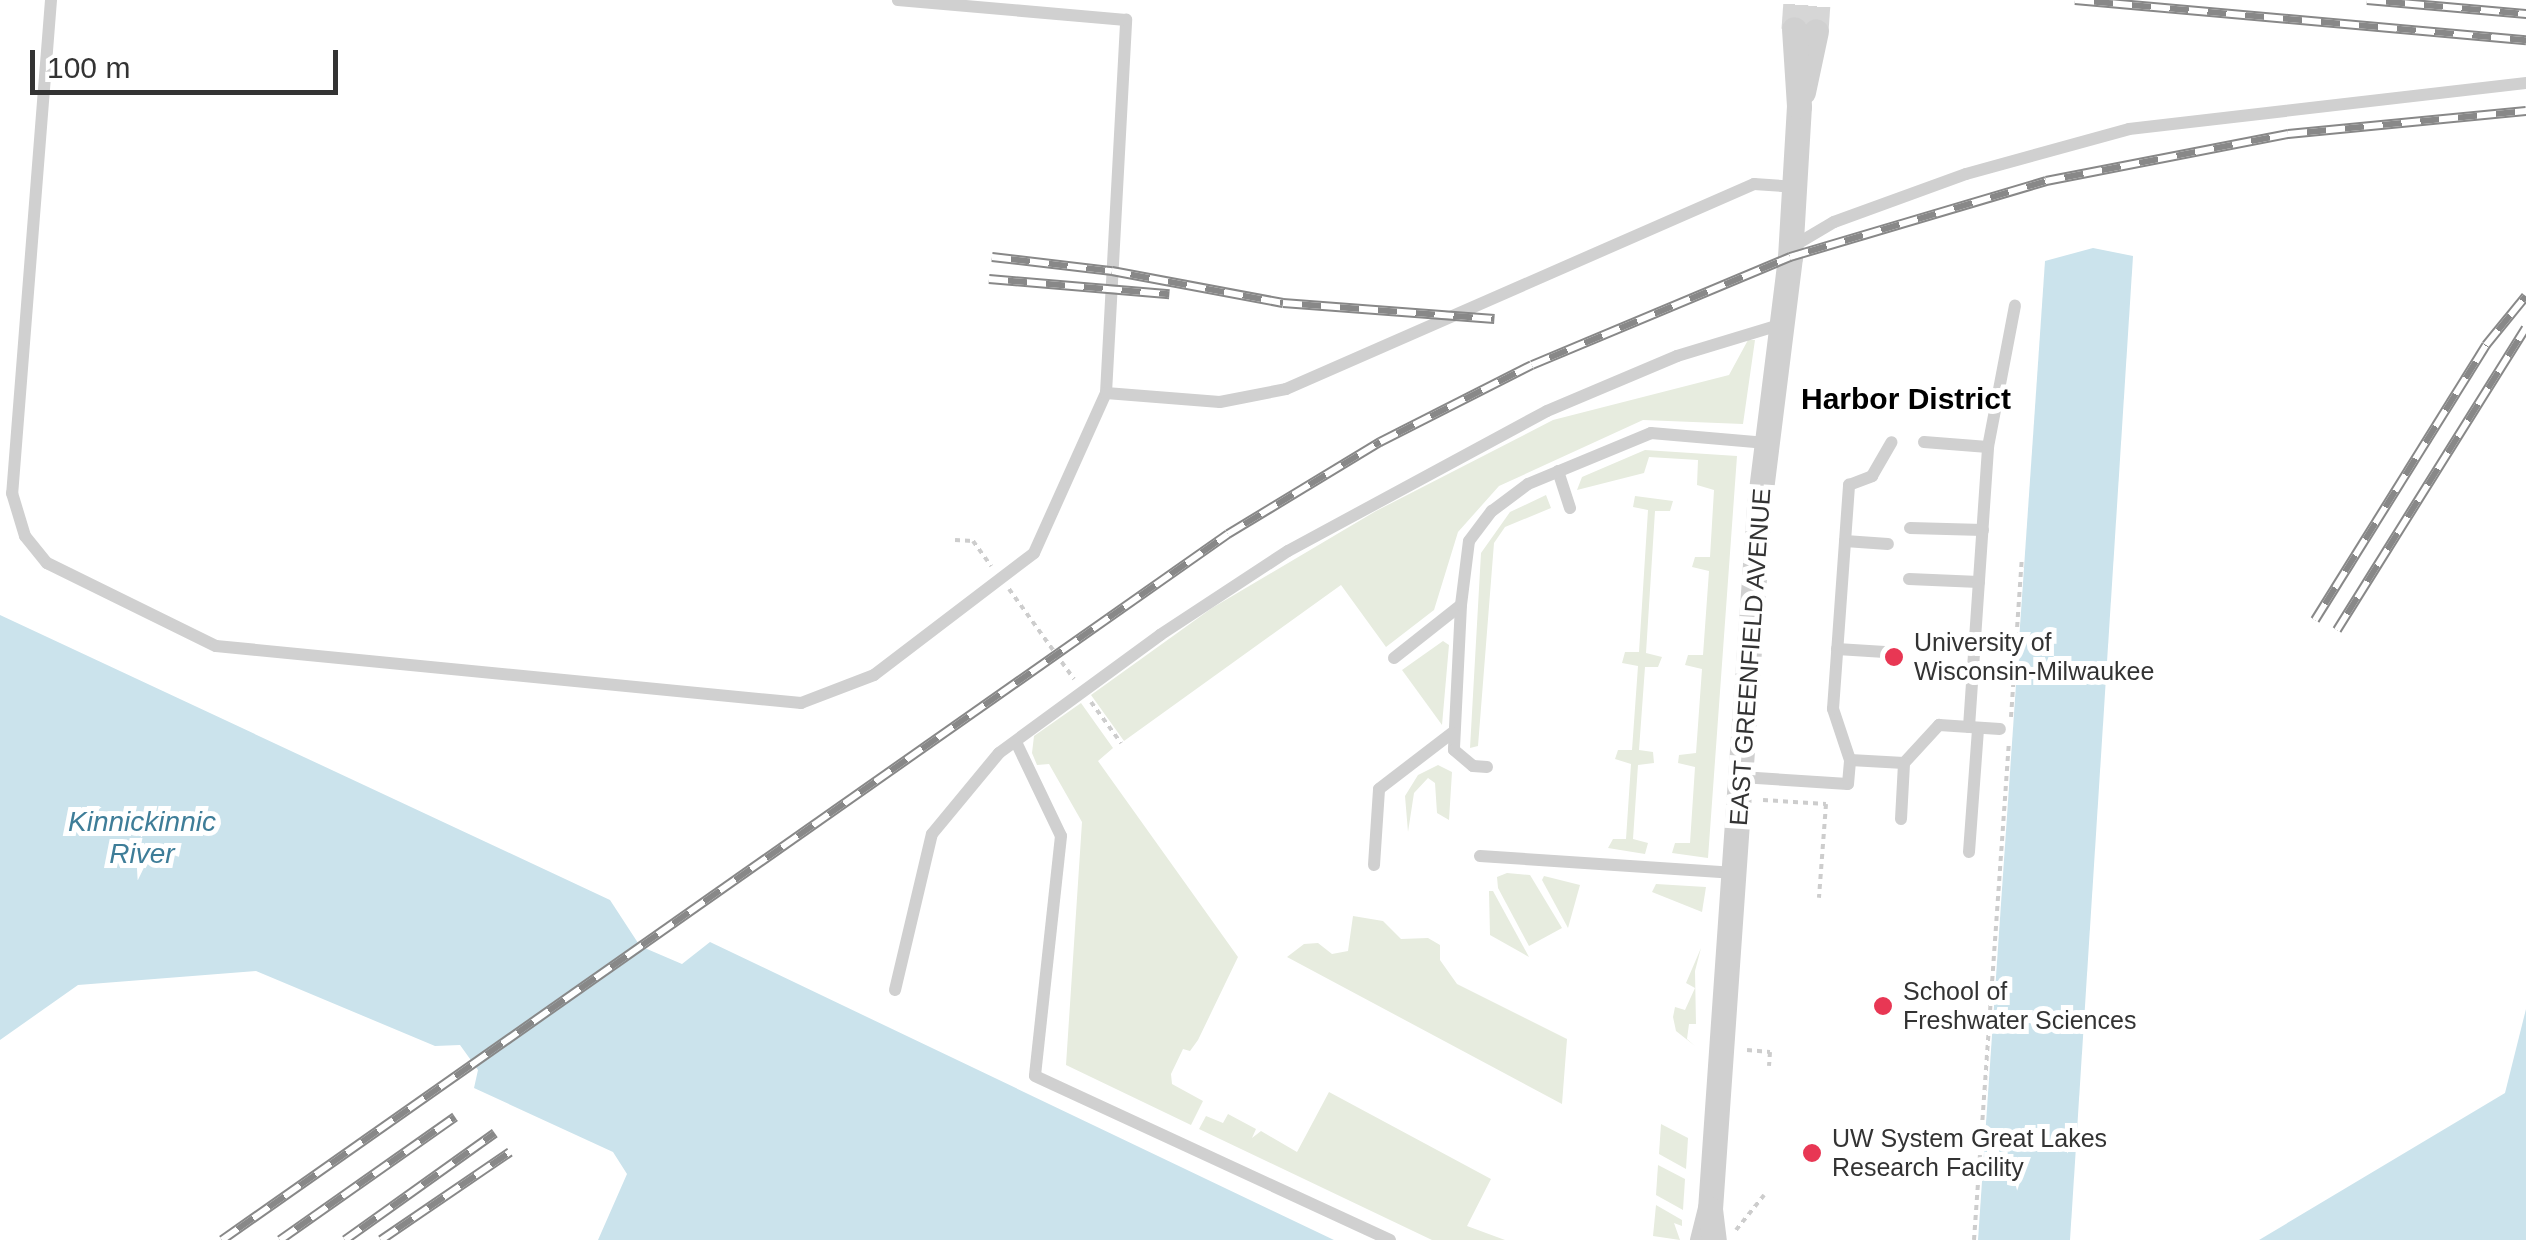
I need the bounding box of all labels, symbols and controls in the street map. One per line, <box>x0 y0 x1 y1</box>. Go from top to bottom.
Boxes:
scale bar <box>35 30 342 92</box>
text: 100 m <box>47 51 130 84</box>
district label: Harbor District <box>1801 381 2011 417</box>
street label: EAST GREENFIELD AVENUE <box>1723 486 1777 828</box>
place label: University of Wisconsin-Milwaukee <box>1914 628 2154 687</box>
marker: University of Wisconsin-Milwaukee <box>1883 646 1905 668</box>
water label: Kinnickinnic River <box>68 805 216 871</box>
place label: School of Freshwater Sciences <box>1903 977 2136 1036</box>
marker: School of Freshwater Sciences <box>1872 995 1894 1017</box>
place label: UW System Great Lakes Research Facility <box>1832 1124 2107 1183</box>
marker: UW System Great Lakes Research Facility <box>1801 1142 1823 1164</box>

